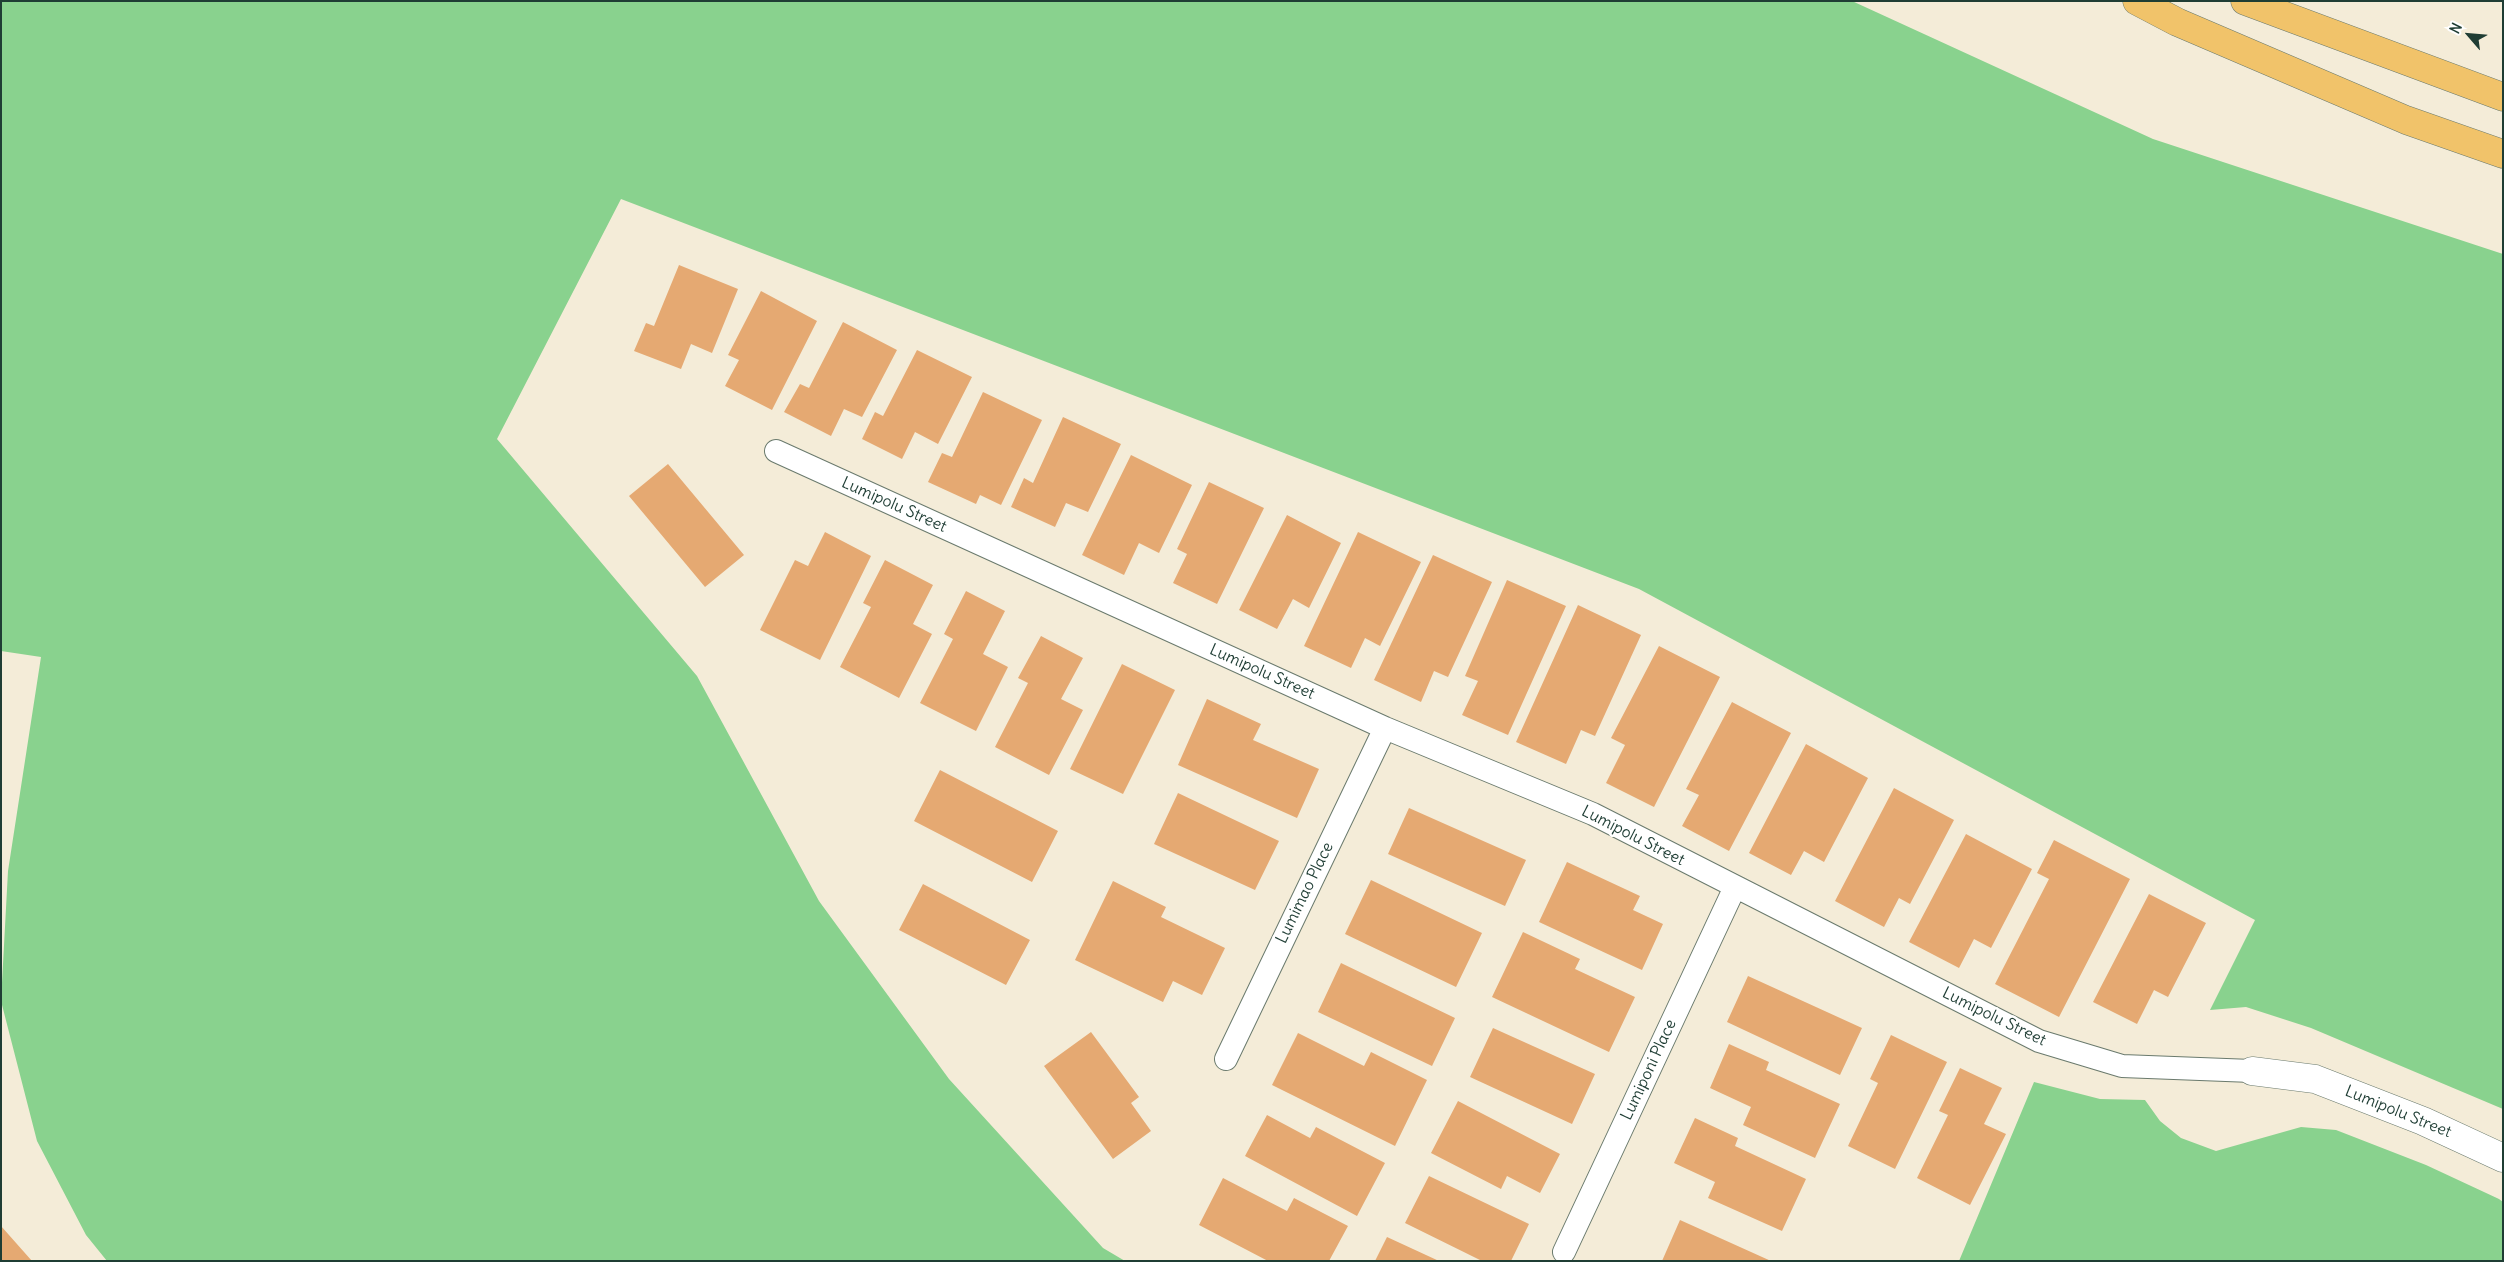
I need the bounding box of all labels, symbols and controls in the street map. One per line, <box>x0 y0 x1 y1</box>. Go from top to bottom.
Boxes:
north arrow <box>2444 10 2494 60</box>
text: N <box>2445 20 2466 37</box>
street label: Lumipolu Street <box>838 473 950 537</box>
street label: Lumipolu Street <box>1206 640 1318 704</box>
street label: Lumipolu Street <box>1578 802 1688 870</box>
street label: Lumimao Place <box>1272 839 1338 947</box>
street label: Lumipolu Street <box>1939 984 2049 1050</box>
street label: Lumiponi Place <box>1617 1017 1681 1123</box>
street label: Lumipolu Street <box>2342 1082 2454 1142</box>

